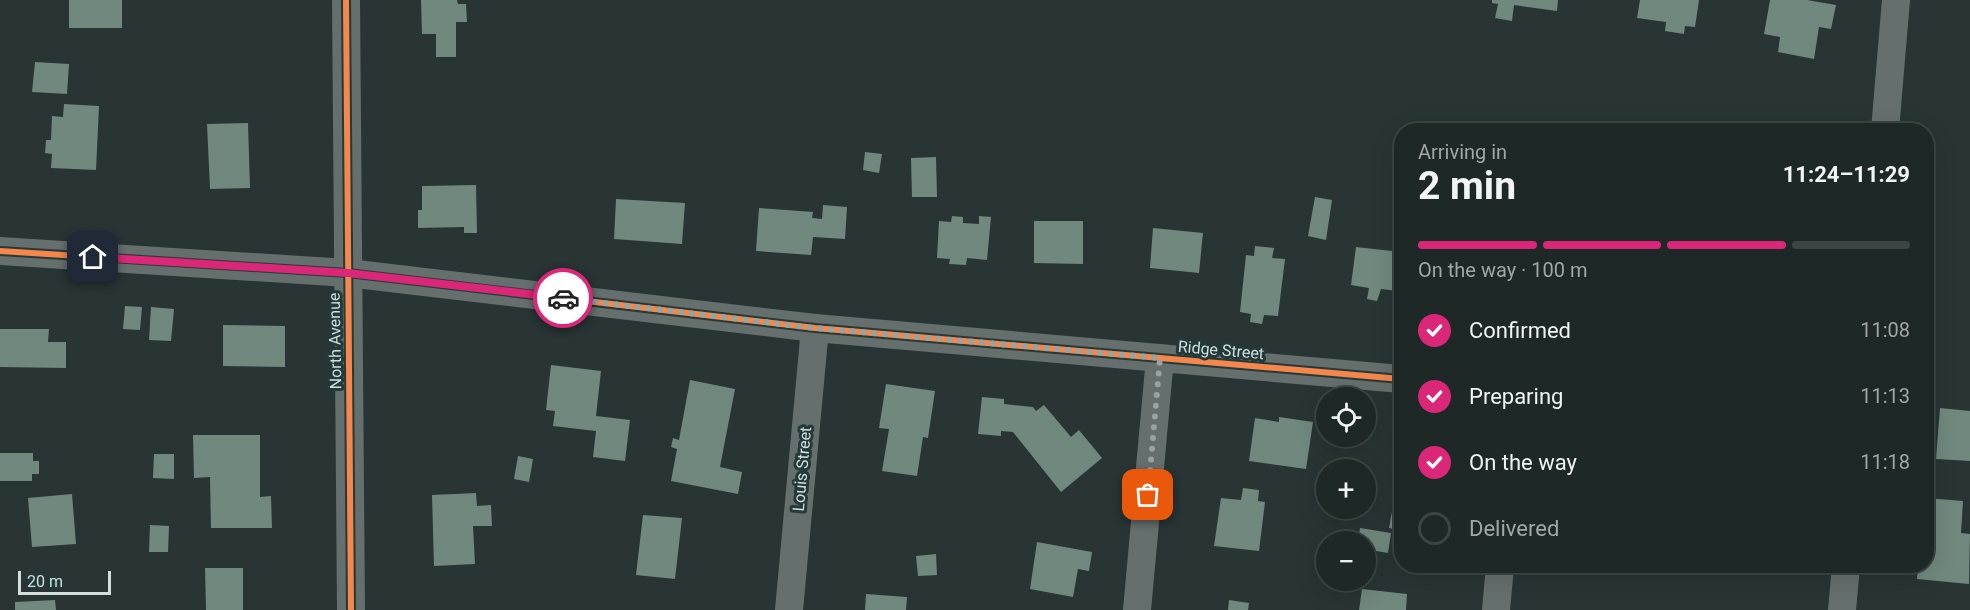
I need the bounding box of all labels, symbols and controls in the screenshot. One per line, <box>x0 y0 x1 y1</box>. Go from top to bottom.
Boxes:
text: Arriving in <box>1418 140 1507 164</box>
text: 11:24–11:29 <box>1783 162 1910 187</box>
text: 2 min <box>1418 163 1516 209</box>
pin <box>67 231 118 282</box>
icon: home <box>76 240 109 273</box>
text: On the way · 100 m <box>1418 258 1587 282</box>
courier <box>533 268 593 328</box>
icon: car <box>547 282 580 315</box>
street label: North Avenue <box>325 292 345 390</box>
icon: check <box>1418 314 1451 347</box>
text: Confirmed <box>1469 318 1571 343</box>
text: 11:08 <box>1860 318 1910 342</box>
street label: Ridge Street <box>1177 337 1265 363</box>
icon: check <box>1418 380 1451 413</box>
text: Preparing <box>1469 384 1563 409</box>
text: 11:13 <box>1860 384 1910 408</box>
map controls <box>1316 387 1376 591</box>
button: locate <box>1316 387 1376 447</box>
street label: Louis Street <box>789 426 815 512</box>
icon: check <box>1418 446 1451 479</box>
text: On the way <box>1469 450 1577 475</box>
text: 11:18 <box>1860 450 1910 474</box>
button: + <box>1316 459 1376 519</box>
pin <box>1122 469 1173 520</box>
icon: bag <box>1131 478 1164 511</box>
text: Delivered <box>1469 516 1559 541</box>
button: − <box>1316 531 1376 591</box>
scale bar <box>18 568 111 596</box>
text: 20 m <box>27 572 63 591</box>

